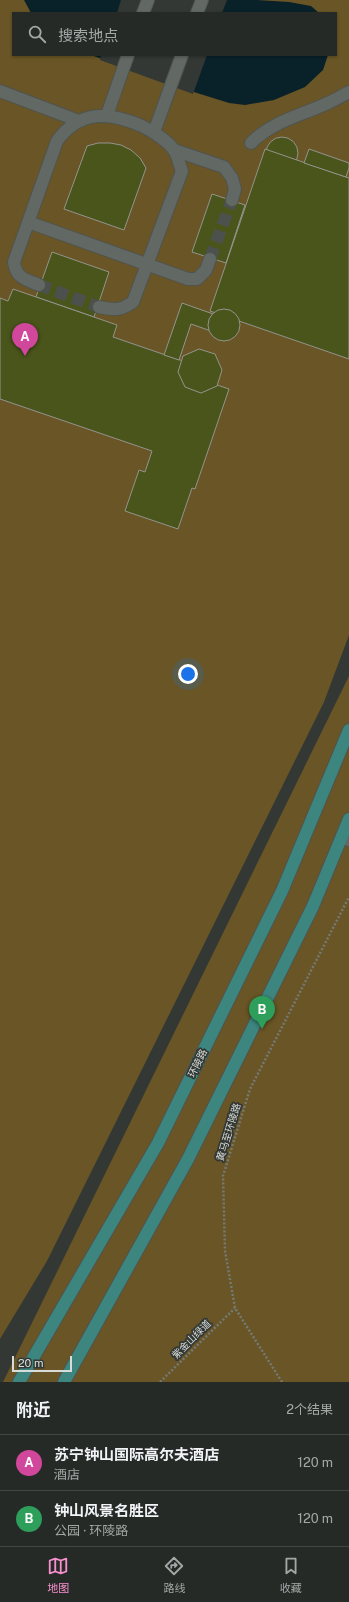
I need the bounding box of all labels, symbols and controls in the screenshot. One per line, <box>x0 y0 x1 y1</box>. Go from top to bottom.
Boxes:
search box <box>12 12 337 56</box>
icon: search <box>26 23 48 45</box>
text: 搜索地点 <box>58 27 118 44</box>
pin: A <box>12 323 38 356</box>
your location <box>178 664 198 684</box>
pin: B <box>249 996 275 1029</box>
street label: 环陵路 <box>185 1047 209 1079</box>
street label: 黄马至环陵路 <box>213 1102 243 1162</box>
street label: 紫金山绿道 <box>169 1317 213 1361</box>
scale bar <box>12 1354 72 1373</box>
text: 20 m <box>18 1357 43 1369</box>
text: 附近 <box>16 1400 50 1420</box>
text: 2个结果 <box>286 1402 333 1417</box>
text: 苏宁钟山国际高尔夫酒店 <box>54 1446 219 1463</box>
text: A <box>24 1455 34 1470</box>
text: 120 m <box>298 1455 333 1470</box>
text: 酒店 <box>54 1467 80 1482</box>
text: 钟山风景名胜区 <box>54 1502 159 1519</box>
text: B <box>25 1511 33 1526</box>
text: 120 m <box>298 1511 333 1526</box>
text: 公园 · 环陵路 <box>54 1523 128 1538</box>
tab: 地图 <box>47 1555 69 1595</box>
tab: 路线 <box>163 1555 185 1595</box>
tab: 收藏 <box>280 1555 302 1595</box>

